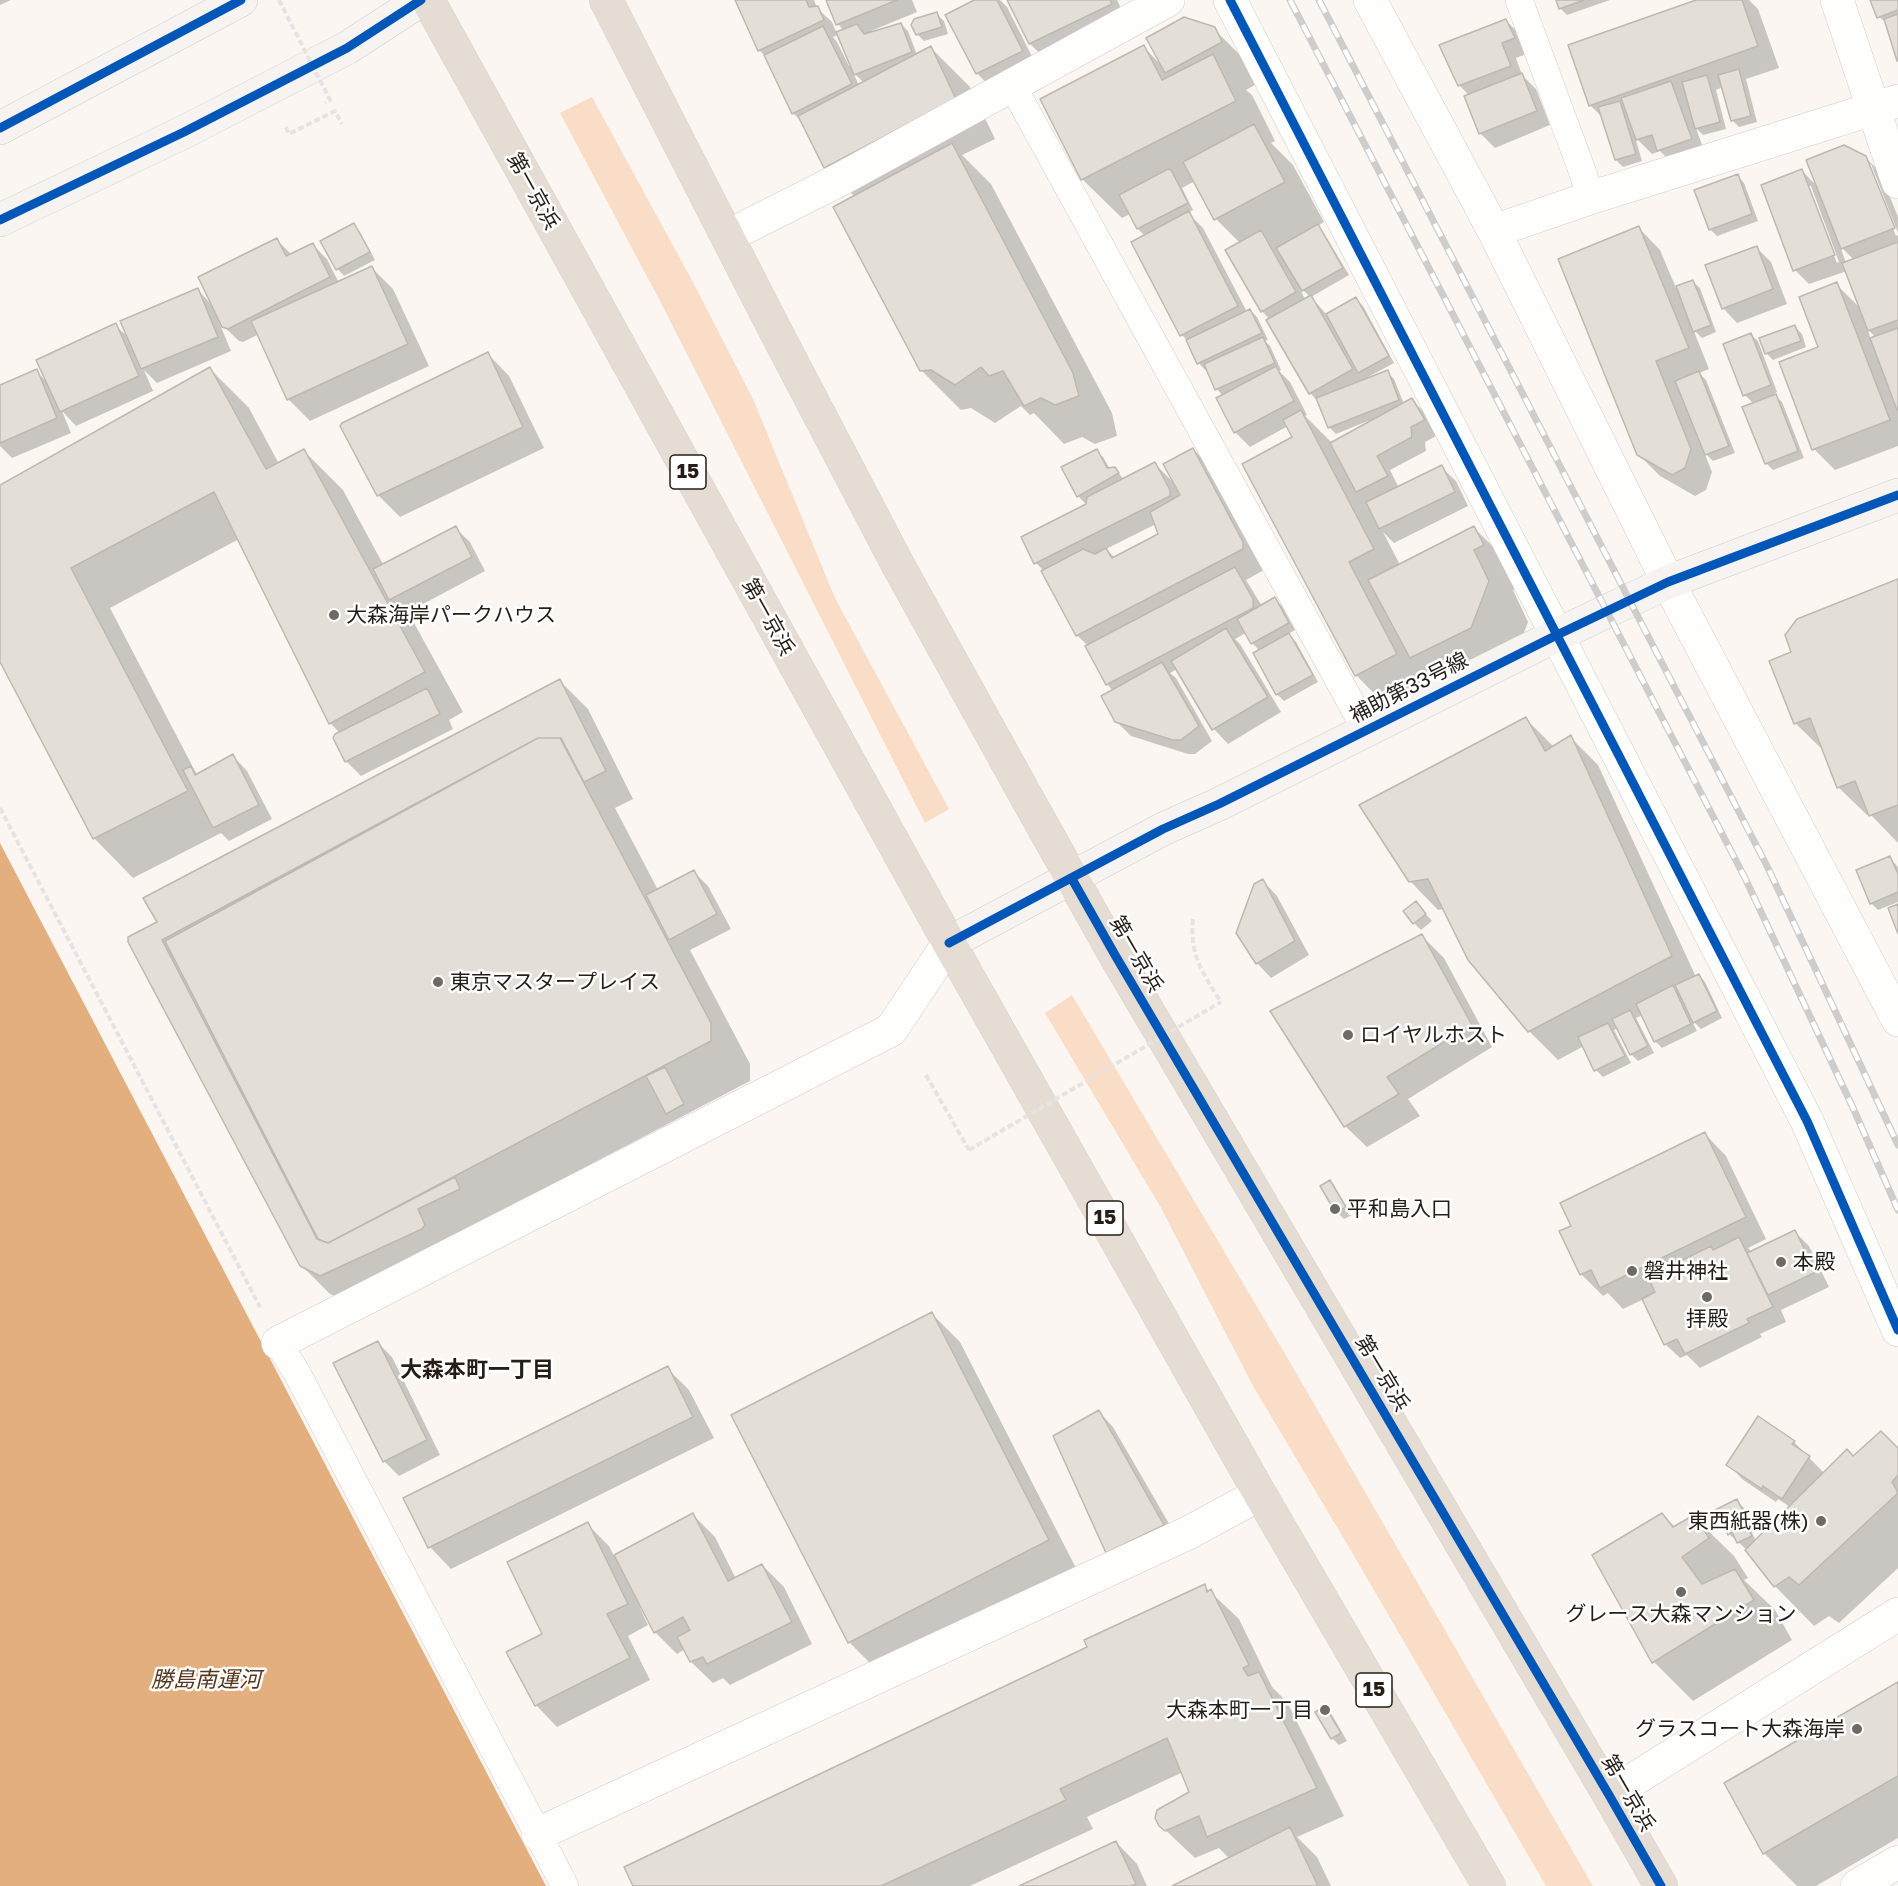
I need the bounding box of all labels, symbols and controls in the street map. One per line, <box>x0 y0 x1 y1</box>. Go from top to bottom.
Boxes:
street label: 第一京浜 <box>502 148 564 234</box>
road number: 15 <box>670 455 706 489</box>
street label: 第一京浜 <box>737 574 799 660</box>
place label: 大森海岸パークハウス <box>346 602 556 628</box>
marker: 大森海岸パークハウス <box>327 608 341 622</box>
street label: 補助第33号線 <box>1346 647 1472 729</box>
street label: 第一京浜 <box>1104 911 1168 997</box>
place label: 東京マスタープレイス <box>450 969 660 995</box>
marker: 東京マスタープレイス <box>431 975 445 989</box>
place label: ロイヤルホスト <box>1360 1022 1507 1048</box>
marker: ロイヤルホスト <box>1341 1028 1355 1042</box>
place label: 平和島入口 <box>1347 1196 1452 1222</box>
road number: 15 <box>1087 1201 1123 1235</box>
marker: 平和島入口 <box>1328 1202 1342 1216</box>
place label: 本殿 <box>1793 1249 1835 1275</box>
marker: 本殿 <box>1774 1255 1788 1269</box>
place label: 磐井神社 <box>1644 1258 1728 1284</box>
marker: 磐井神社 <box>1625 1264 1639 1278</box>
marker: 拝殿 <box>1700 1290 1714 1304</box>
place label: 拝殿 <box>1686 1306 1728 1332</box>
street label: 第一京浜 <box>1350 1331 1414 1415</box>
district label: 大森本町一丁目 <box>400 1357 554 1383</box>
place label: 東西紙器(株) <box>1688 1508 1809 1534</box>
marker: 東西紙器(株) <box>1814 1514 1828 1528</box>
marker: グレース大森マンション <box>1674 1585 1688 1599</box>
place label: グレース大森マンション <box>1566 1601 1796 1627</box>
water label: 勝島南運河 <box>151 1667 261 1693</box>
road number: 15 <box>1356 1673 1392 1707</box>
place label: 大森本町一丁目 <box>1166 1697 1313 1723</box>
marker: 大森本町一丁目 <box>1318 1703 1332 1717</box>
place label: グラスコート大森海岸 <box>1635 1716 1845 1742</box>
marker: グラスコート大森海岸 <box>1850 1722 1864 1736</box>
street label: 第一京浜 <box>1596 1750 1660 1836</box>

